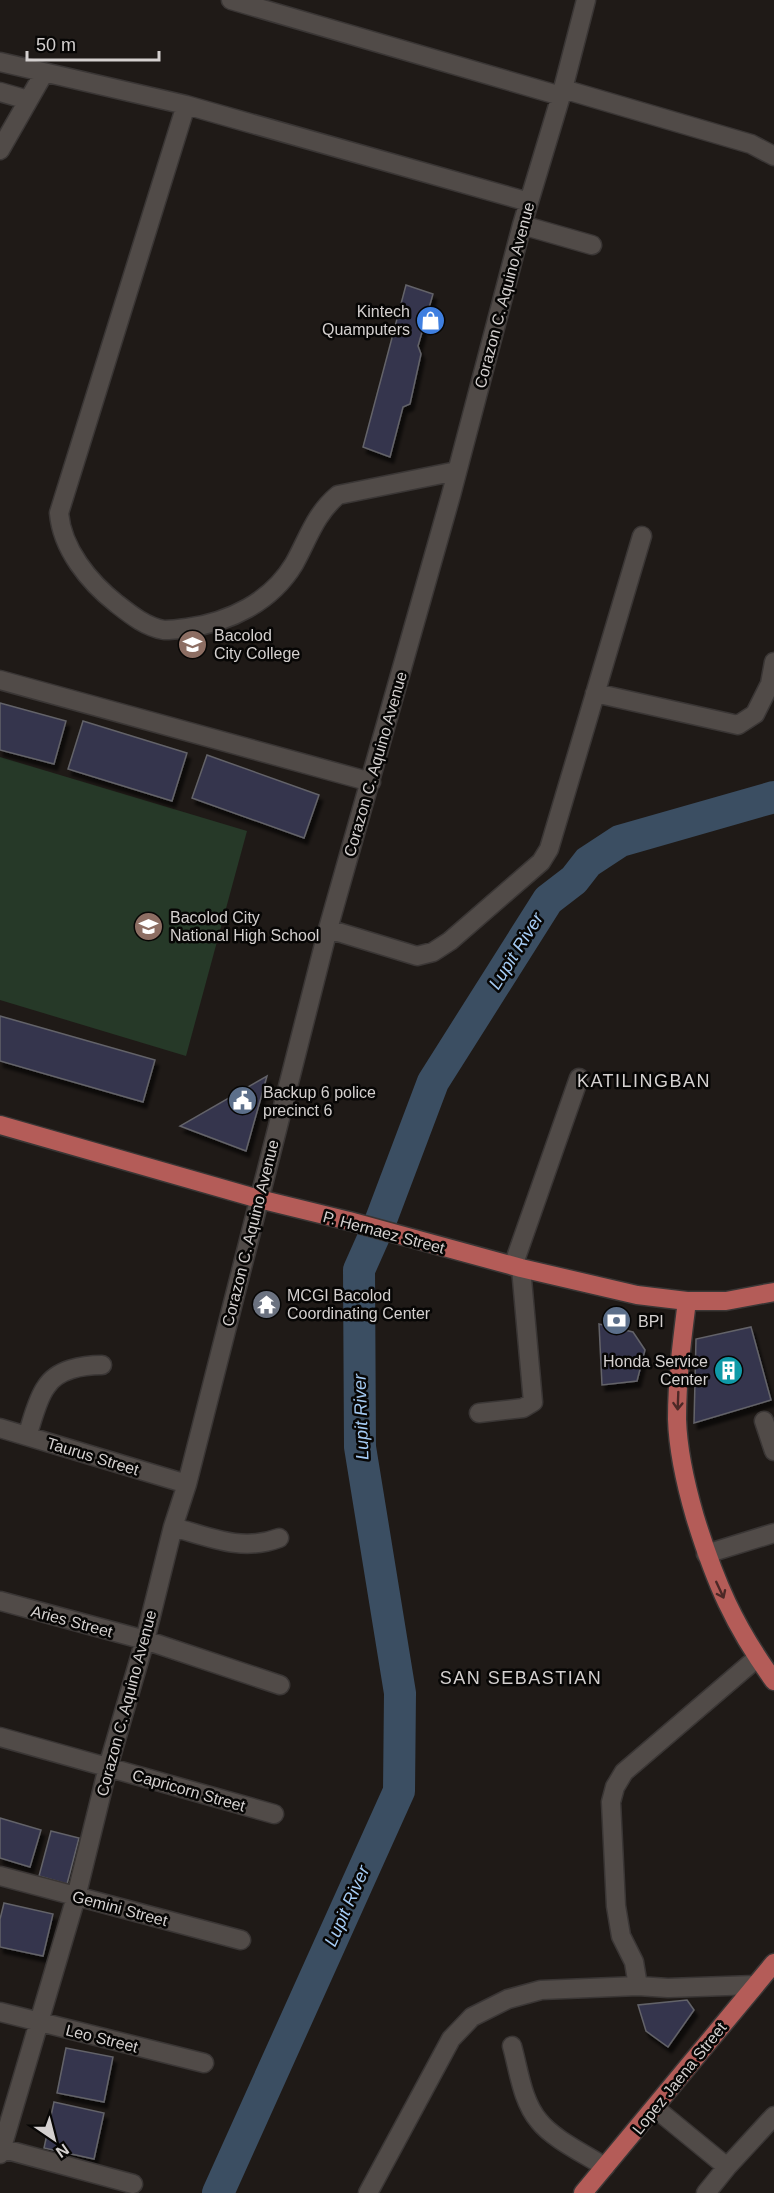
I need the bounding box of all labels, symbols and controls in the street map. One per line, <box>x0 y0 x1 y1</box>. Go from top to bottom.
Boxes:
scale bar <box>27 24 159 62</box>
text: 50 m <box>36 35 76 55</box>
street label: Corazon C. Aquino Avenue <box>471 200 538 390</box>
place label: Kintech Quamputers <box>322 303 410 338</box>
shop icon: Kintech Quamputers <box>415 304 447 336</box>
place label: Bacolod City College <box>214 627 300 662</box>
school or university icon: Bacolod City College <box>177 628 209 660</box>
street label: Corazon C. Aquino Avenue <box>341 669 410 859</box>
water label: Lupit River <box>485 908 548 993</box>
place label: Bacolod City National High School <box>170 909 319 944</box>
school or university icon: Bacolod City National High School <box>133 910 165 942</box>
district label: KATILINGBAN <box>577 1071 711 1091</box>
place label: Backup 6 police precinct 6 <box>263 1084 376 1119</box>
public building icon: Backup 6 police precinct 6 <box>226 1085 258 1117</box>
street label: Corazon C. Aquino Avenue <box>219 1138 282 1328</box>
street label: P. Hernaez Street <box>321 1208 447 1257</box>
place label: MCGI Bacolod Coordinating Center <box>287 1287 431 1322</box>
temple icon: MCGI Bacolod Coordinating Center <box>250 1288 282 1320</box>
bank icon: BPI <box>601 1305 633 1337</box>
place label: BPI <box>638 1313 664 1330</box>
place label: Honda Service Center <box>603 1353 709 1388</box>
building icon: Honda Service Center <box>713 1354 745 1386</box>
water label: Lupit River <box>349 1373 372 1460</box>
one-way arrow <box>672 1390 684 1410</box>
street label: Taurus Street <box>45 1434 141 1479</box>
one-way arrow <box>715 1580 726 1598</box>
street label: Aries Street <box>29 1602 115 1641</box>
street label: Corazon C. Aquino Avenue <box>93 1608 160 1798</box>
district label: SAN SEBASTIAN <box>440 1668 602 1688</box>
street label: Capricorn Street <box>131 1766 248 1815</box>
water label: Lupit River <box>320 1862 374 1949</box>
street label: Gemini Street <box>70 1888 170 1929</box>
street label: Lopez Jaena Street <box>629 2019 730 2138</box>
street label: Leo Street <box>64 2021 140 2056</box>
north arrow <box>24 2109 84 2169</box>
text: N <box>53 2141 72 2161</box>

